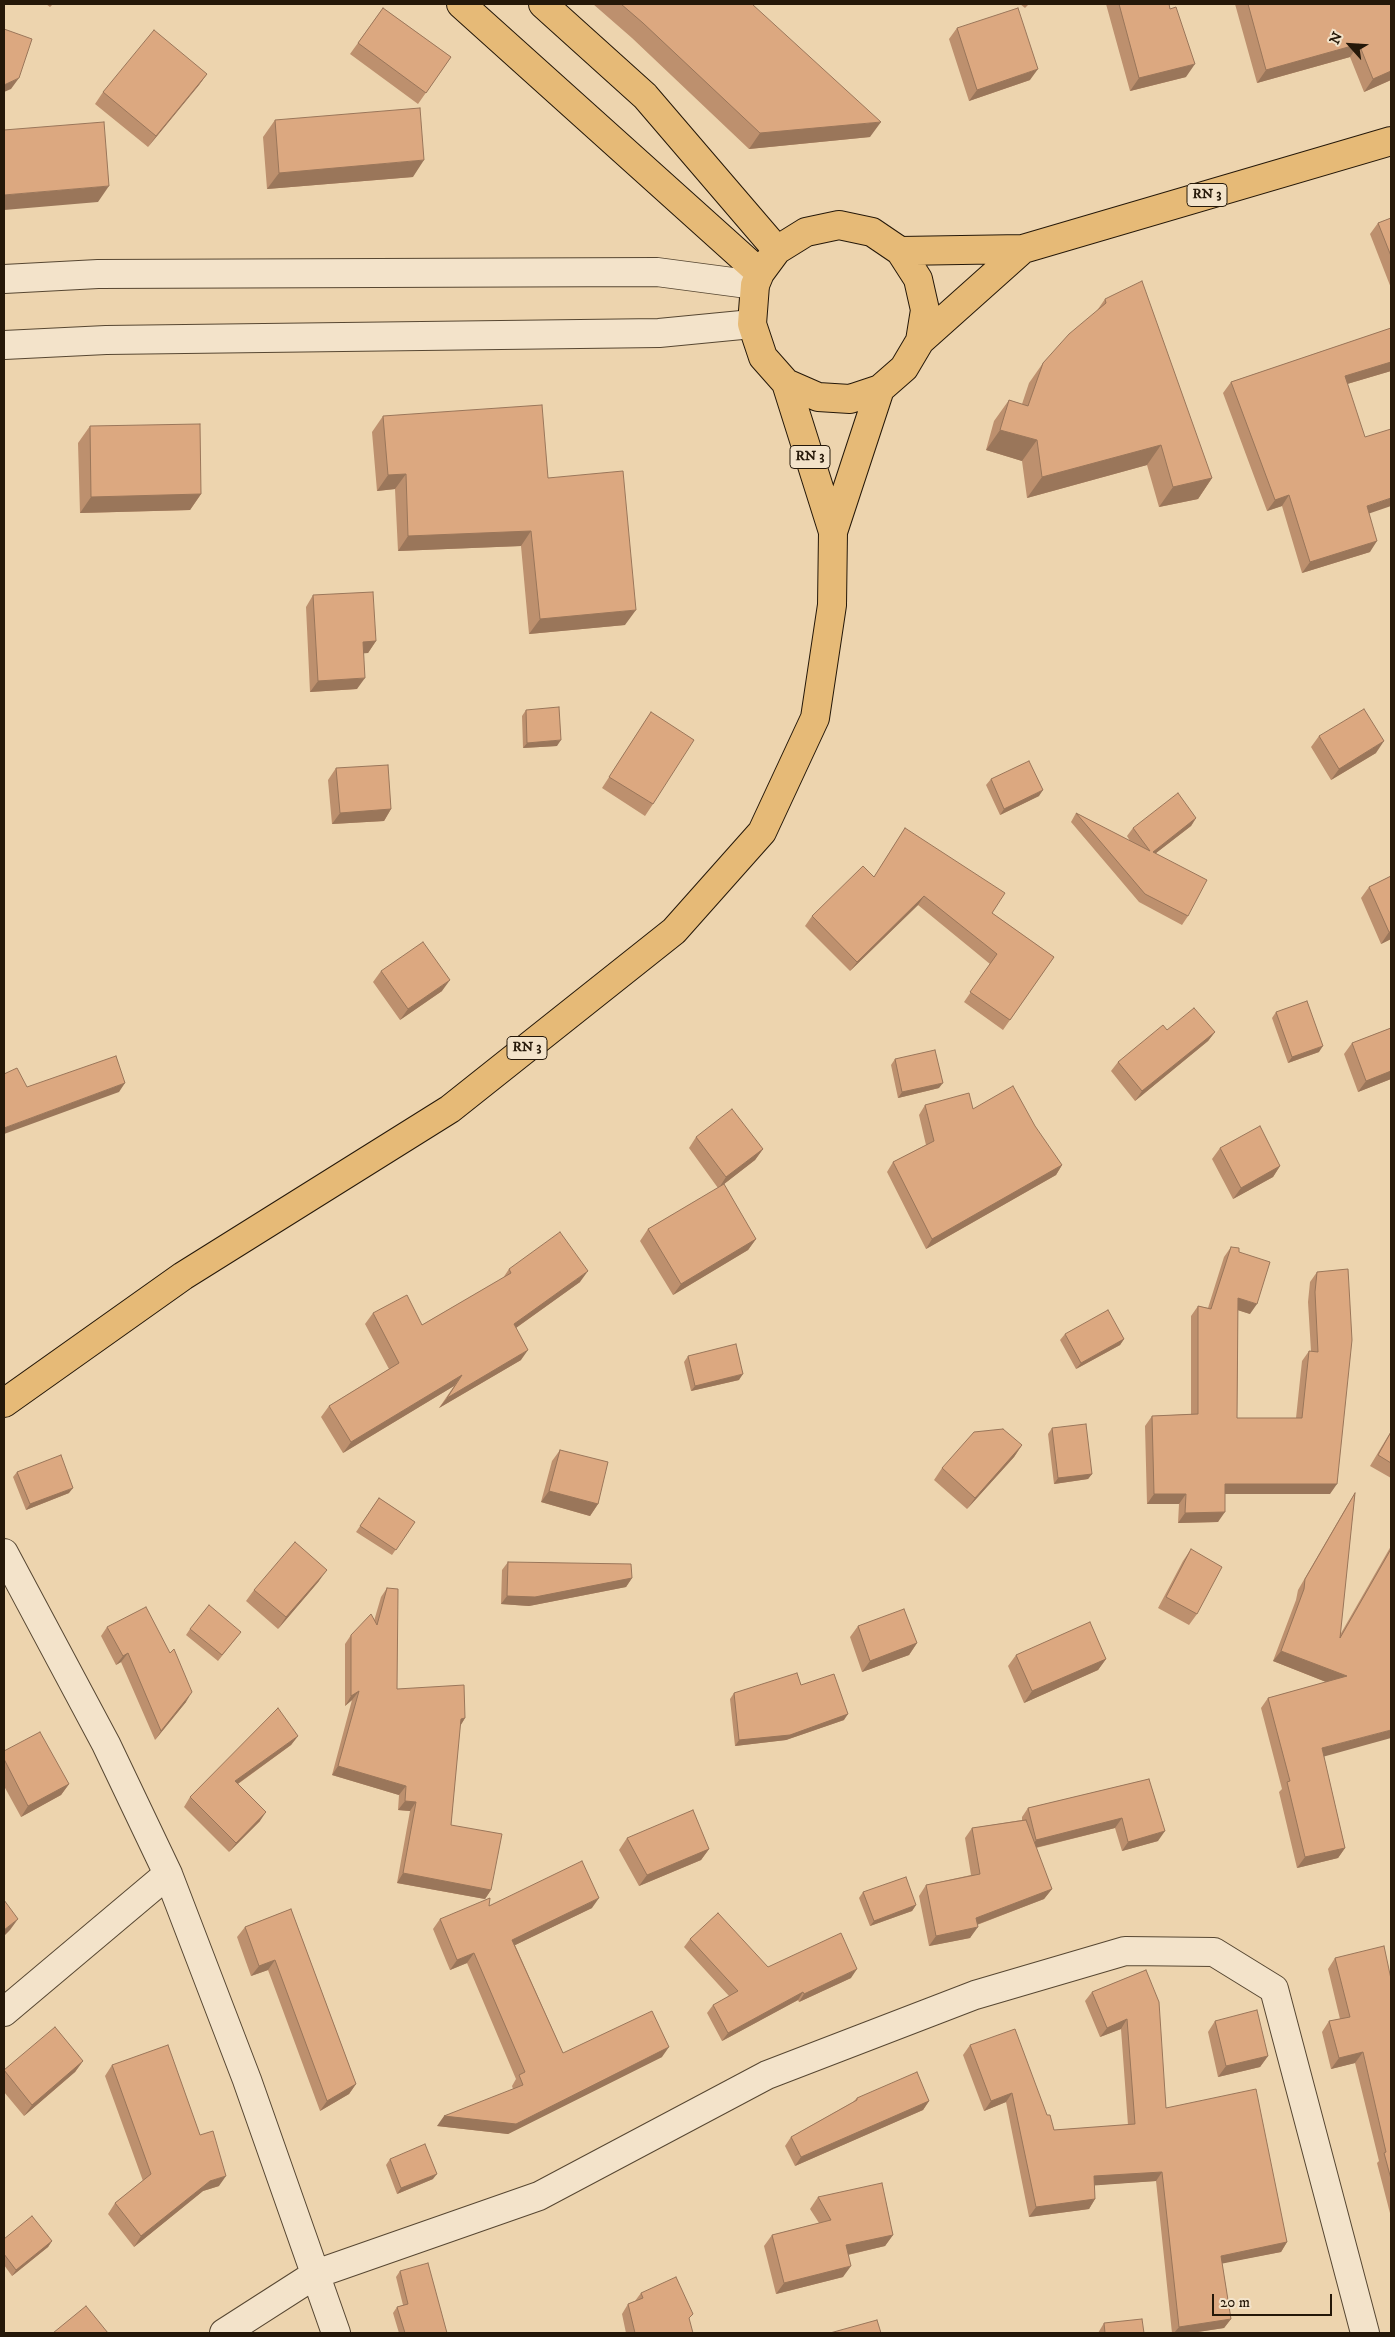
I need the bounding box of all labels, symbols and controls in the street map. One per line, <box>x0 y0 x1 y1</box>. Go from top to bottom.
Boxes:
north arrow <box>1325 20 1375 70</box>
text: N <box>1326 29 1347 48</box>
road number: RN 3 <box>1187 184 1227 206</box>
road number: RN 3 <box>790 446 830 468</box>
road number: RN 3 <box>507 1036 547 1060</box>
scale bar <box>1215 2284 1335 2316</box>
text: 20 m <box>1220 2293 1250 2312</box>

